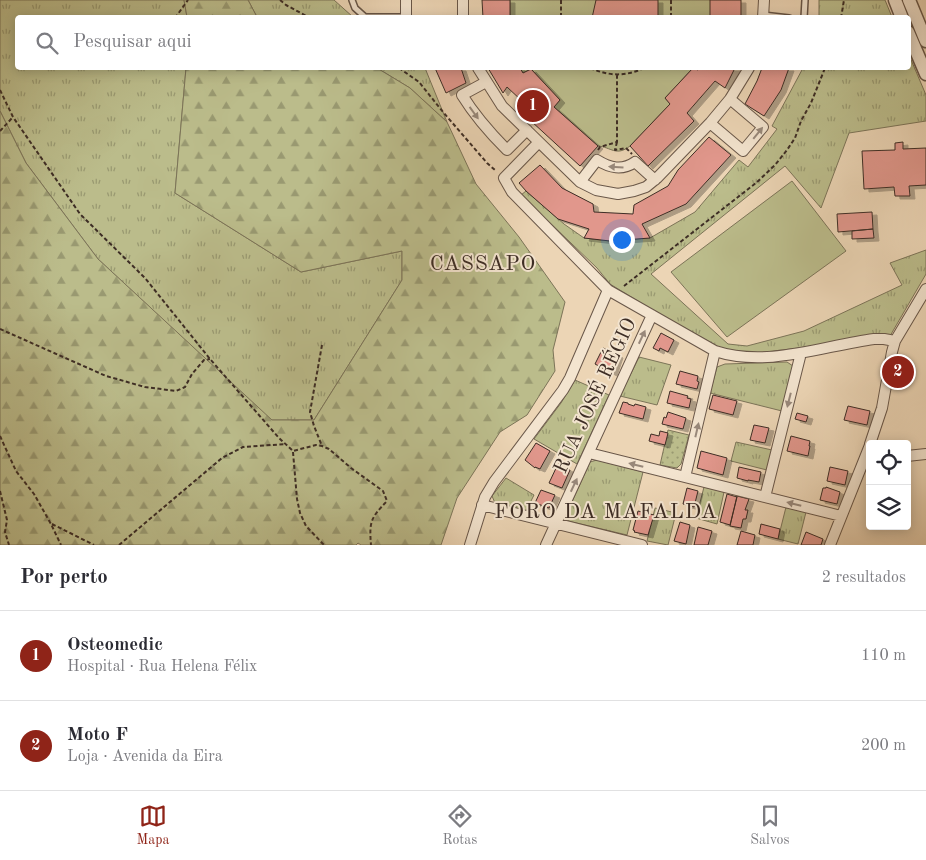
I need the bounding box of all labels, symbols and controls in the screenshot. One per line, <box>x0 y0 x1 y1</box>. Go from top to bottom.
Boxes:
search box <box>15 15 911 70</box>
icon: search <box>33 29 61 57</box>
text: Pesquisar aqui <box>73 33 192 52</box>
pin: 1 <box>517 87 549 125</box>
one-way arrow <box>469 106 479 120</box>
one-way arrow <box>752 127 763 140</box>
one-way arrow <box>607 162 623 170</box>
your location <box>609 227 635 253</box>
district label: CASSAPO <box>430 254 536 275</box>
street label: RUA JOSÉ RÉGIO <box>548 314 641 477</box>
one-way arrow <box>638 330 646 344</box>
pin: 2 <box>882 353 914 391</box>
one-way arrow <box>785 393 793 408</box>
one-way arrow <box>693 422 701 437</box>
map controls <box>866 440 911 530</box>
button: locate <box>866 440 911 485</box>
one-way arrow <box>629 461 644 469</box>
one-way arrow <box>570 478 578 492</box>
button: layers <box>866 485 911 530</box>
one-way arrow <box>786 500 801 508</box>
district label: FORO DA MAFALDA <box>494 502 718 523</box>
text: Por perto <box>20 567 108 588</box>
text: 2 resultados <box>822 570 906 586</box>
text: Osteomedic <box>67 636 163 655</box>
text: 1 <box>31 648 41 664</box>
text: 110 m <box>861 648 906 664</box>
text: Hospital · Rua Helena Félix <box>67 659 257 675</box>
text: Moto F <box>67 726 128 745</box>
text: 2 <box>31 738 41 754</box>
text: 200 m <box>861 738 906 754</box>
text: Loja · Avenida da Eira <box>67 749 223 765</box>
tab: Mapa <box>137 802 169 849</box>
tab: Rotas <box>442 802 477 849</box>
tab: Salvos <box>750 802 789 849</box>

